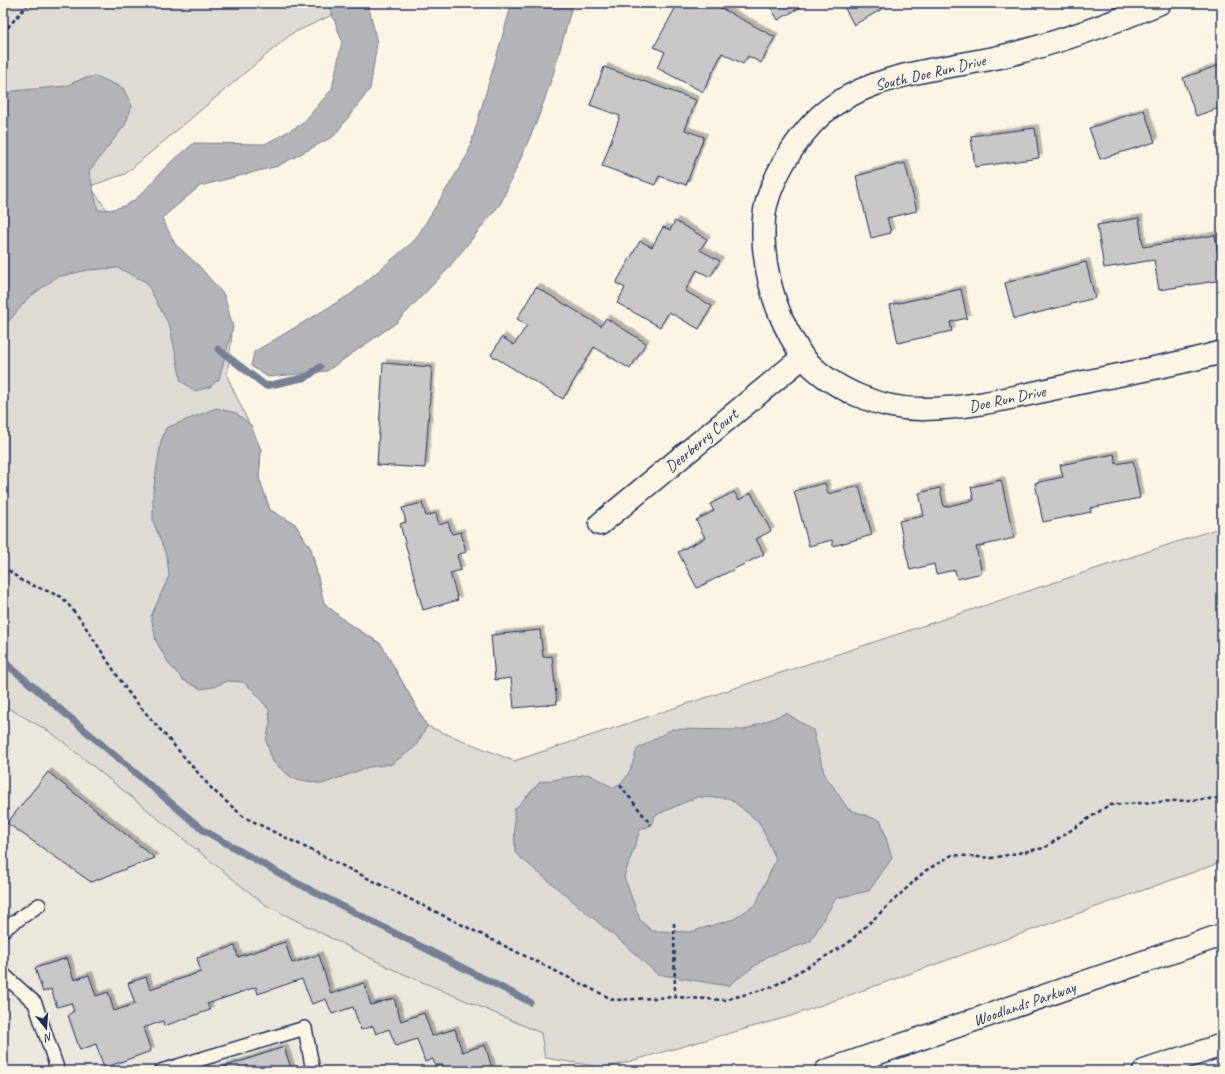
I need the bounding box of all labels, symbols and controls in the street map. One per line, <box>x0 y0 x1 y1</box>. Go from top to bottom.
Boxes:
street label: South Doe Run Drive <box>873 50 989 95</box>
street label: Doe Run Drive <box>967 381 1049 417</box>
street label: Deerberry Court <box>661 403 743 477</box>
street label: Woodlands Parkway <box>971 977 1079 1031</box>
north arrow <box>26 1008 66 1048</box>
text: N <box>42 1030 54 1046</box>

